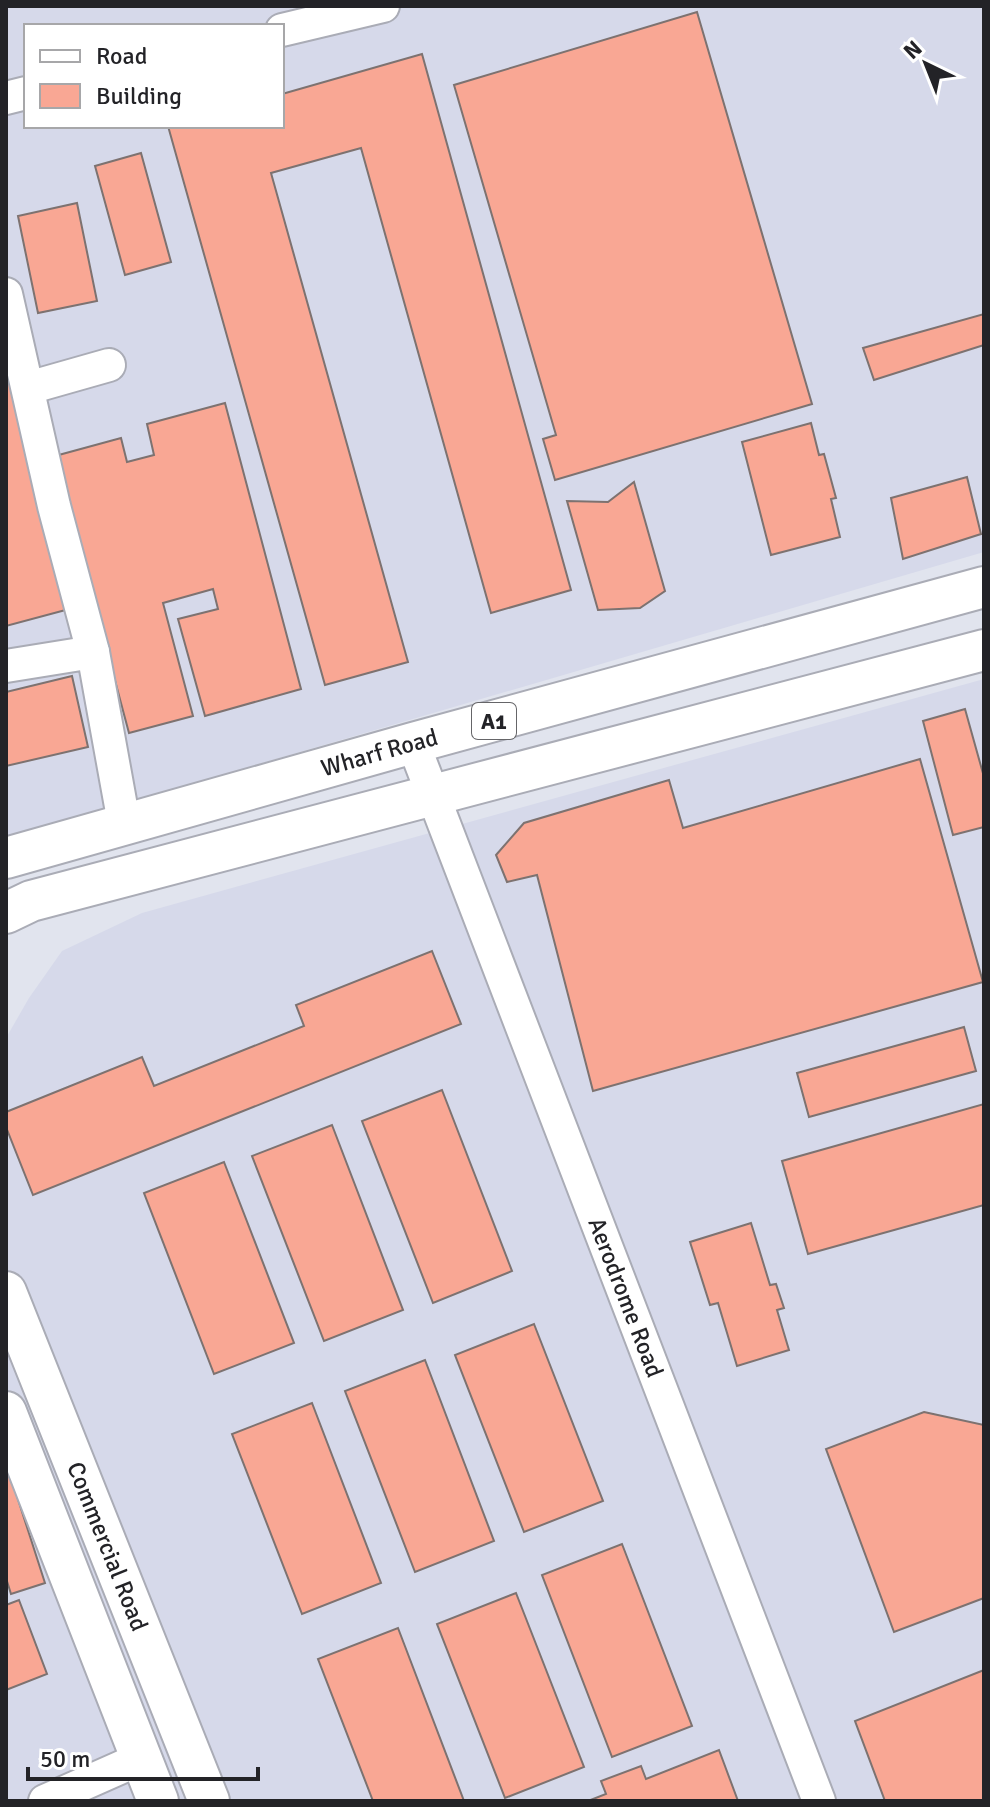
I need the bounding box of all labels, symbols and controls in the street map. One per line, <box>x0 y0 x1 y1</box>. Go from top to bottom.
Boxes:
legend <box>24 24 284 128</box>
north arrow <box>886 24 966 104</box>
text: N <box>898 35 928 65</box>
text: Road <box>96 41 147 71</box>
text: Building <box>96 81 182 111</box>
road number: A1 <box>472 703 516 739</box>
street label: Wharf Road <box>318 722 441 783</box>
street label: Aerodrome Road <box>582 1213 670 1382</box>
street label: Commercial Road <box>60 1458 155 1635</box>
scale bar <box>28 1731 258 1781</box>
text: 50 m <box>40 1744 90 1774</box>

